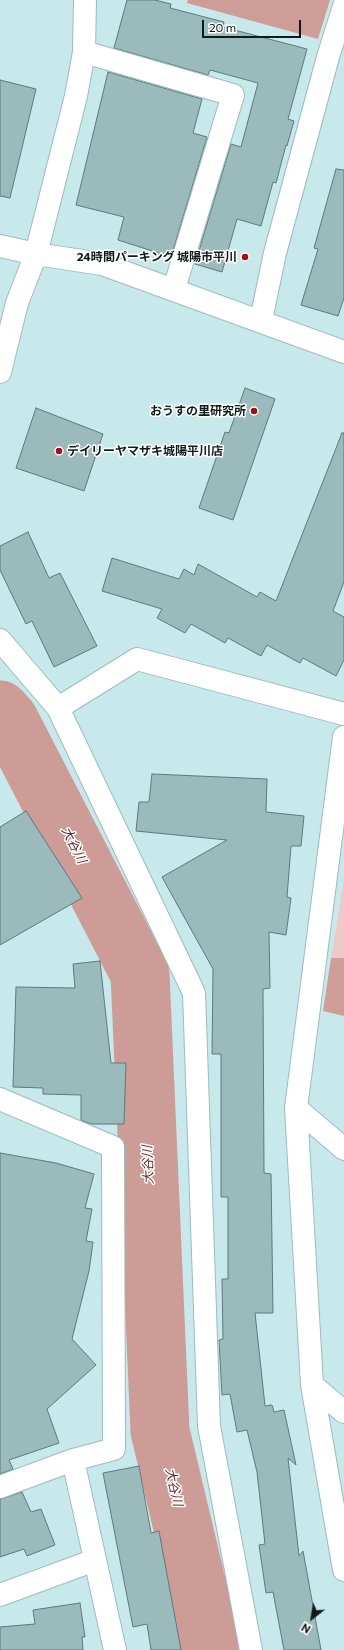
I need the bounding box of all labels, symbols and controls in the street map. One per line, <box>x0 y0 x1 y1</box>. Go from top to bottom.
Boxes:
scale bar <box>204 12 303 38</box>
text: 20 m <box>209 20 236 34</box>
place label: 24時間パーキング 城陽市平川 <box>77 250 237 264</box>
marker: 24時間パーキング 城陽市平川 <box>240 252 250 262</box>
place label: おうすの里研究所 <box>150 404 246 418</box>
marker: おうすの里研究所 <box>249 406 259 416</box>
place label: デイリーヤマザキ城陽平川店 <box>67 444 223 458</box>
marker: デイリーヤマザキ城陽平川店 <box>54 446 64 456</box>
water label: 大谷川 <box>58 824 90 866</box>
water label: 大谷川 <box>140 1145 156 1185</box>
water label: 大谷川 <box>162 1466 186 1508</box>
north arrow <box>292 1598 332 1638</box>
text: N <box>299 1621 312 1636</box>

